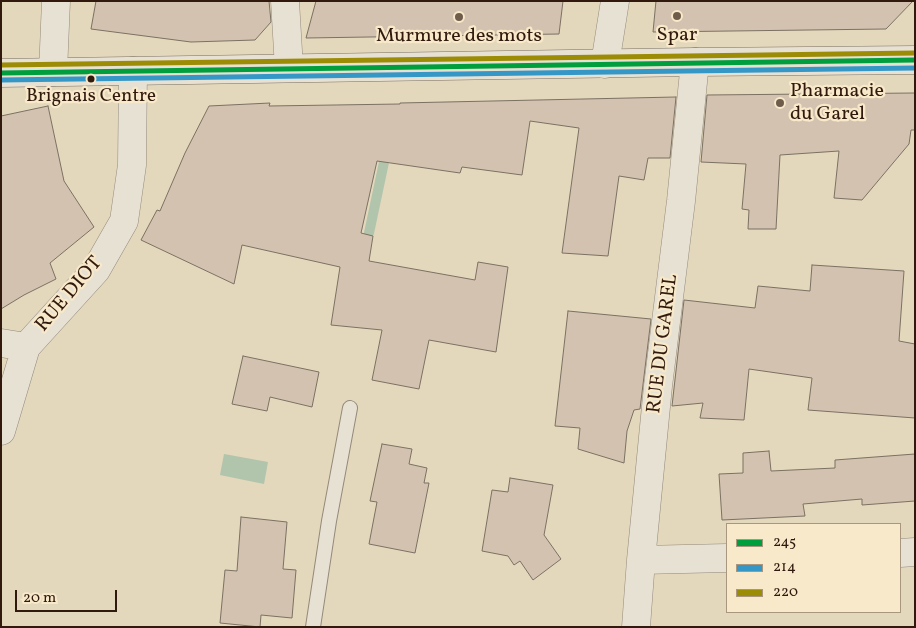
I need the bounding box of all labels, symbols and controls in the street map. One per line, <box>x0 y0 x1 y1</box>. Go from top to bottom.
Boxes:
marker: Spar <box>671 10 683 22</box>
marker: Murmure des mots <box>453 11 465 23</box>
place label: Spar <box>657 24 697 48</box>
place label: Murmure des mots <box>376 25 542 49</box>
marker: Brignais Centre <box>86 74 96 84</box>
place label: Pharmacie du Garel <box>790 80 884 127</box>
place label: Brignais Centre <box>26 87 156 109</box>
marker: Pharmacie du Garel <box>774 97 786 109</box>
street label: RUE DIOT <box>32 252 108 338</box>
street label: RUE DU GAREL <box>644 273 684 415</box>
legend <box>726 523 901 613</box>
text: 245 <box>773 532 796 553</box>
text: 214 <box>773 557 796 578</box>
scale bar <box>18 580 120 612</box>
text: 220 <box>773 582 798 603</box>
text: 20 m <box>23 588 56 609</box>

